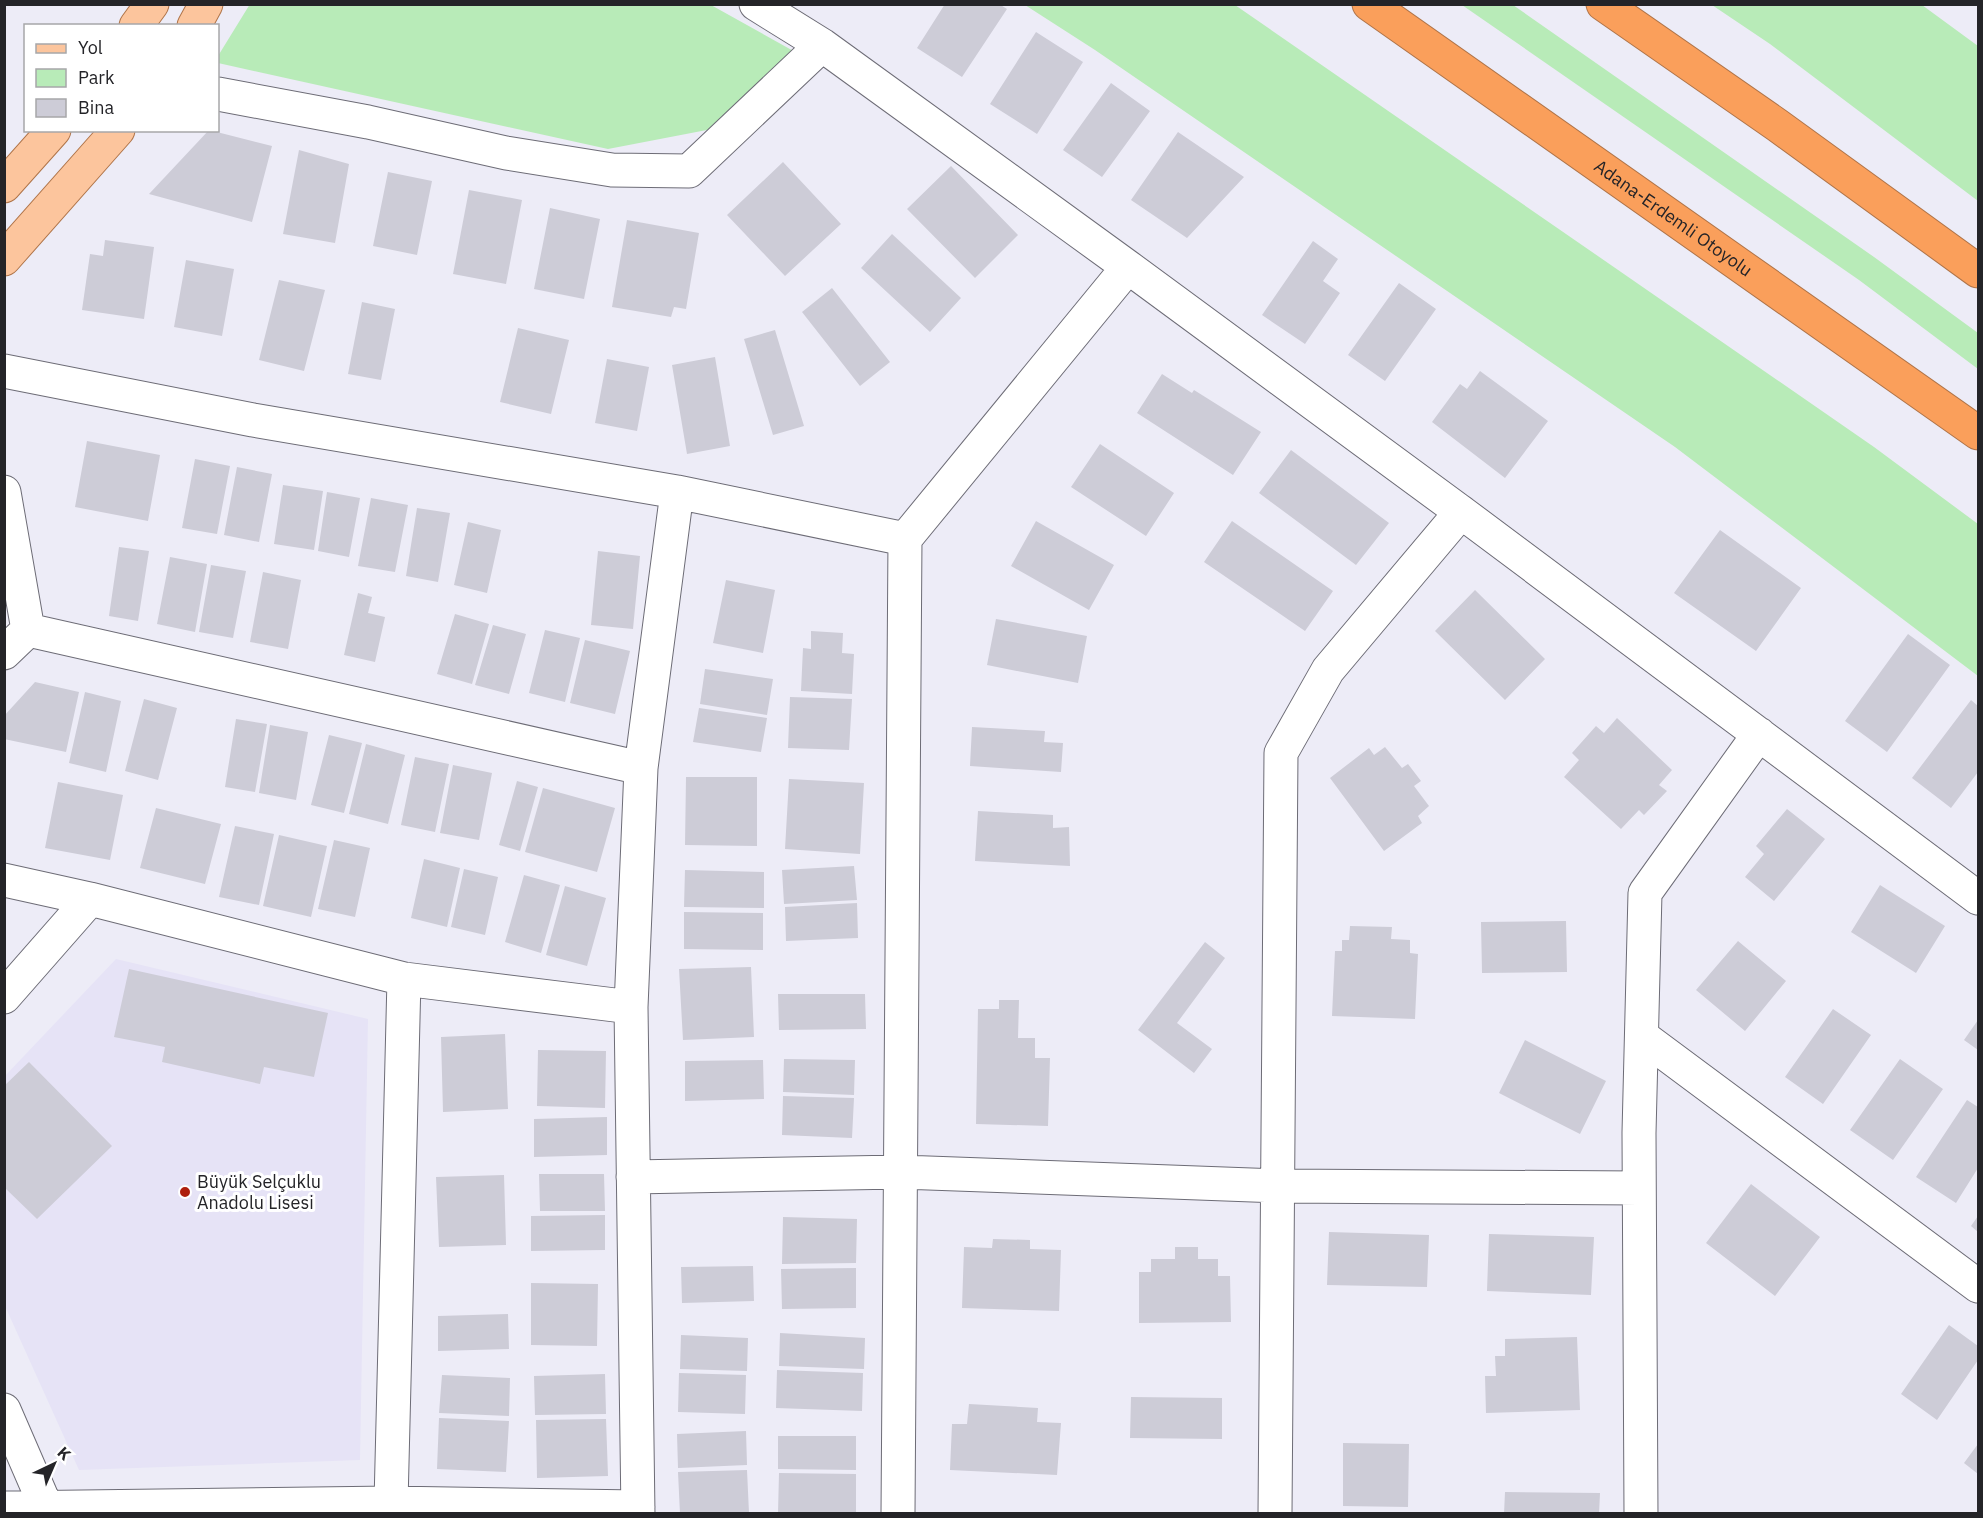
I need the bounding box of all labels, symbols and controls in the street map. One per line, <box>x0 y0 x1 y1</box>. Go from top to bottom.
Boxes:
legend <box>24 24 219 132</box>
text: Yol <box>78 36 103 59</box>
text: Park <box>78 66 115 89</box>
text: Bina <box>78 96 114 119</box>
street label: Adana-Erdemli Otoyolu <box>1590 154 1757 281</box>
place label: Büyük Selçuklu Anadolu Lisesi <box>197 1170 321 1214</box>
marker: Büyük Selçuklu Anadolu Lisesi <box>178 1185 192 1199</box>
north arrow <box>24 1434 84 1494</box>
text: K <box>53 1442 75 1464</box>

